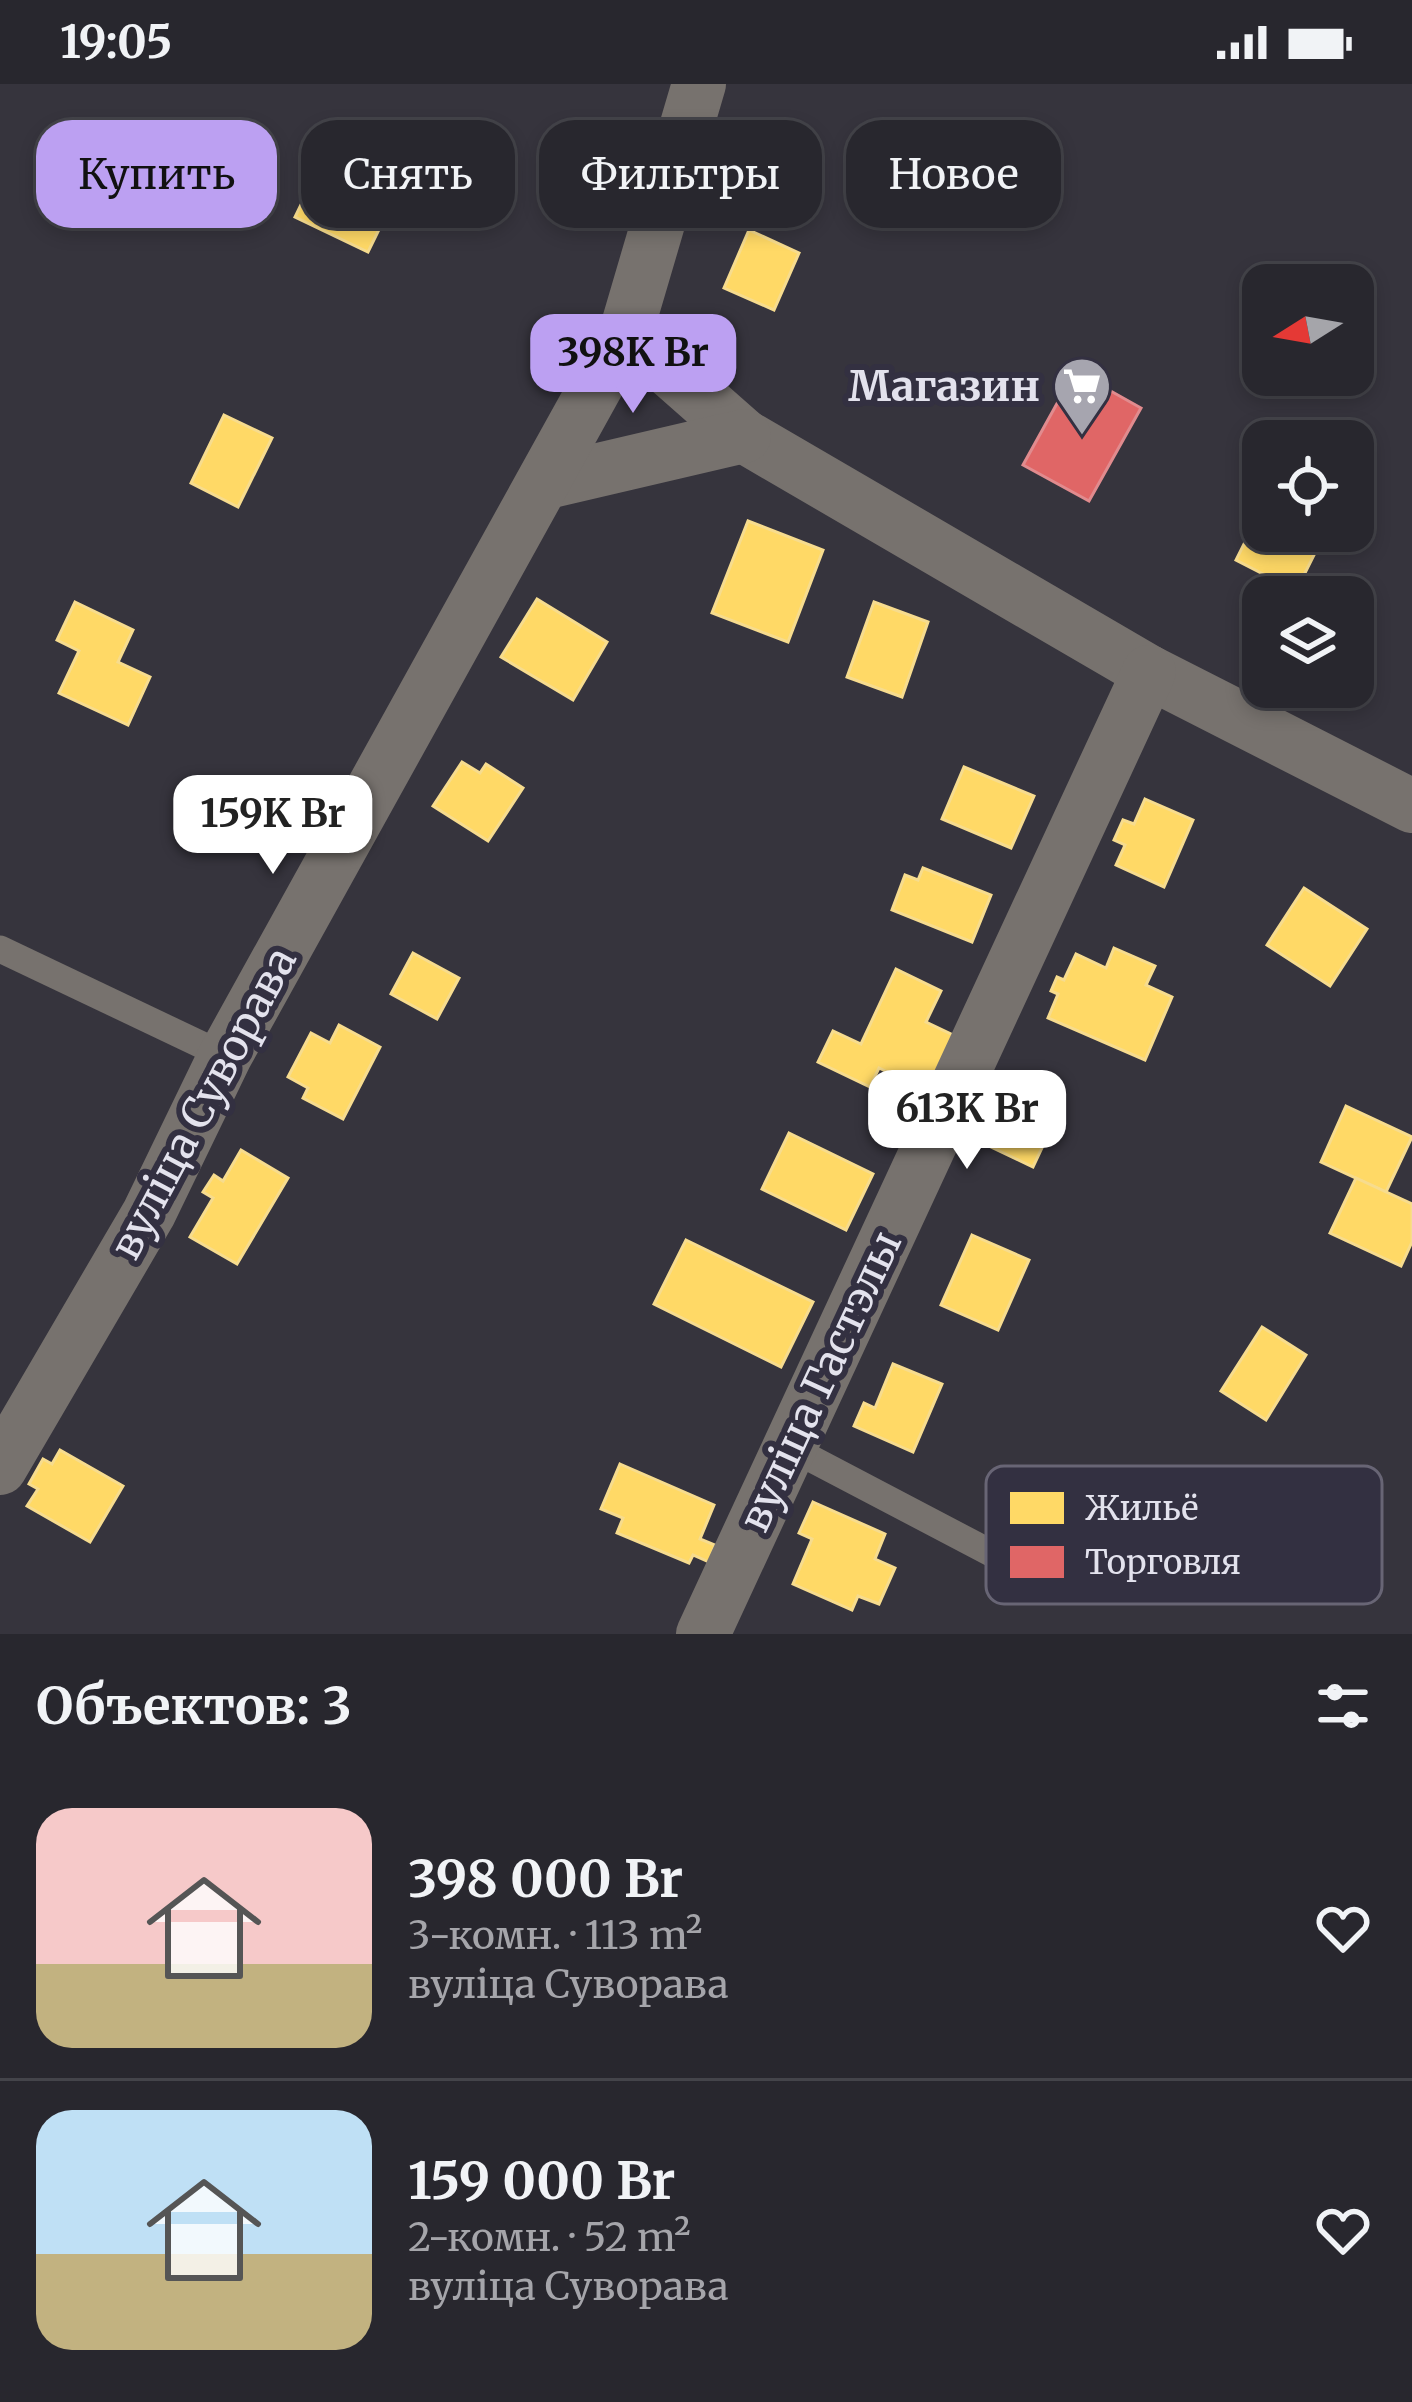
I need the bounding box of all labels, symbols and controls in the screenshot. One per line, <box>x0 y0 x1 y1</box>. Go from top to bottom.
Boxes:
text: 19:05 <box>60 14 172 70</box>
chip: Купить <box>36 120 277 228</box>
chip: Снять <box>301 120 515 228</box>
chip: Фильтры <box>539 120 822 228</box>
chip: Новое <box>846 120 1061 228</box>
north arrow <box>1242 264 1374 396</box>
map controls <box>1242 264 1374 708</box>
pin: 398K Br <box>522 314 744 416</box>
text: 398K Br <box>557 328 709 377</box>
supermarket icon: Магазин <box>1051 355 1113 437</box>
place label: Магазин <box>848 360 1040 412</box>
button: locate <box>1242 420 1374 552</box>
button: layers <box>1242 576 1374 708</box>
pin: 159K Br <box>162 775 384 877</box>
text: 159K Br <box>200 789 346 838</box>
street label: вуліца Суворава <box>99 938 307 1268</box>
pin: 613K Br <box>856 1070 1078 1172</box>
text: 613K Br <box>895 1084 1039 1133</box>
street label: вуліца Гастэлы <box>728 1223 912 1539</box>
legend <box>986 1466 1382 1604</box>
text: Жильё <box>1085 1488 1199 1529</box>
text: Торговля <box>1085 1542 1241 1583</box>
icon: filters <box>1310 1673 1376 1739</box>
text: Объектов: 3 <box>36 1674 352 1738</box>
text: 398 000 Br <box>408 1847 683 1911</box>
icon: home <box>132 1856 276 2000</box>
icon: heart <box>1310 1895 1376 1961</box>
text: 3-комн. · 113 m² <box>408 1911 702 1960</box>
text: вуліца Суворава <box>408 1960 729 2009</box>
text: 159 000 Br <box>408 2149 675 2213</box>
icon: home <box>132 2158 276 2302</box>
icon: heart <box>1310 2197 1376 2263</box>
text: 2-комн. · 52 m² <box>408 2213 691 2262</box>
text: вуліца Суворава <box>408 2262 729 2311</box>

